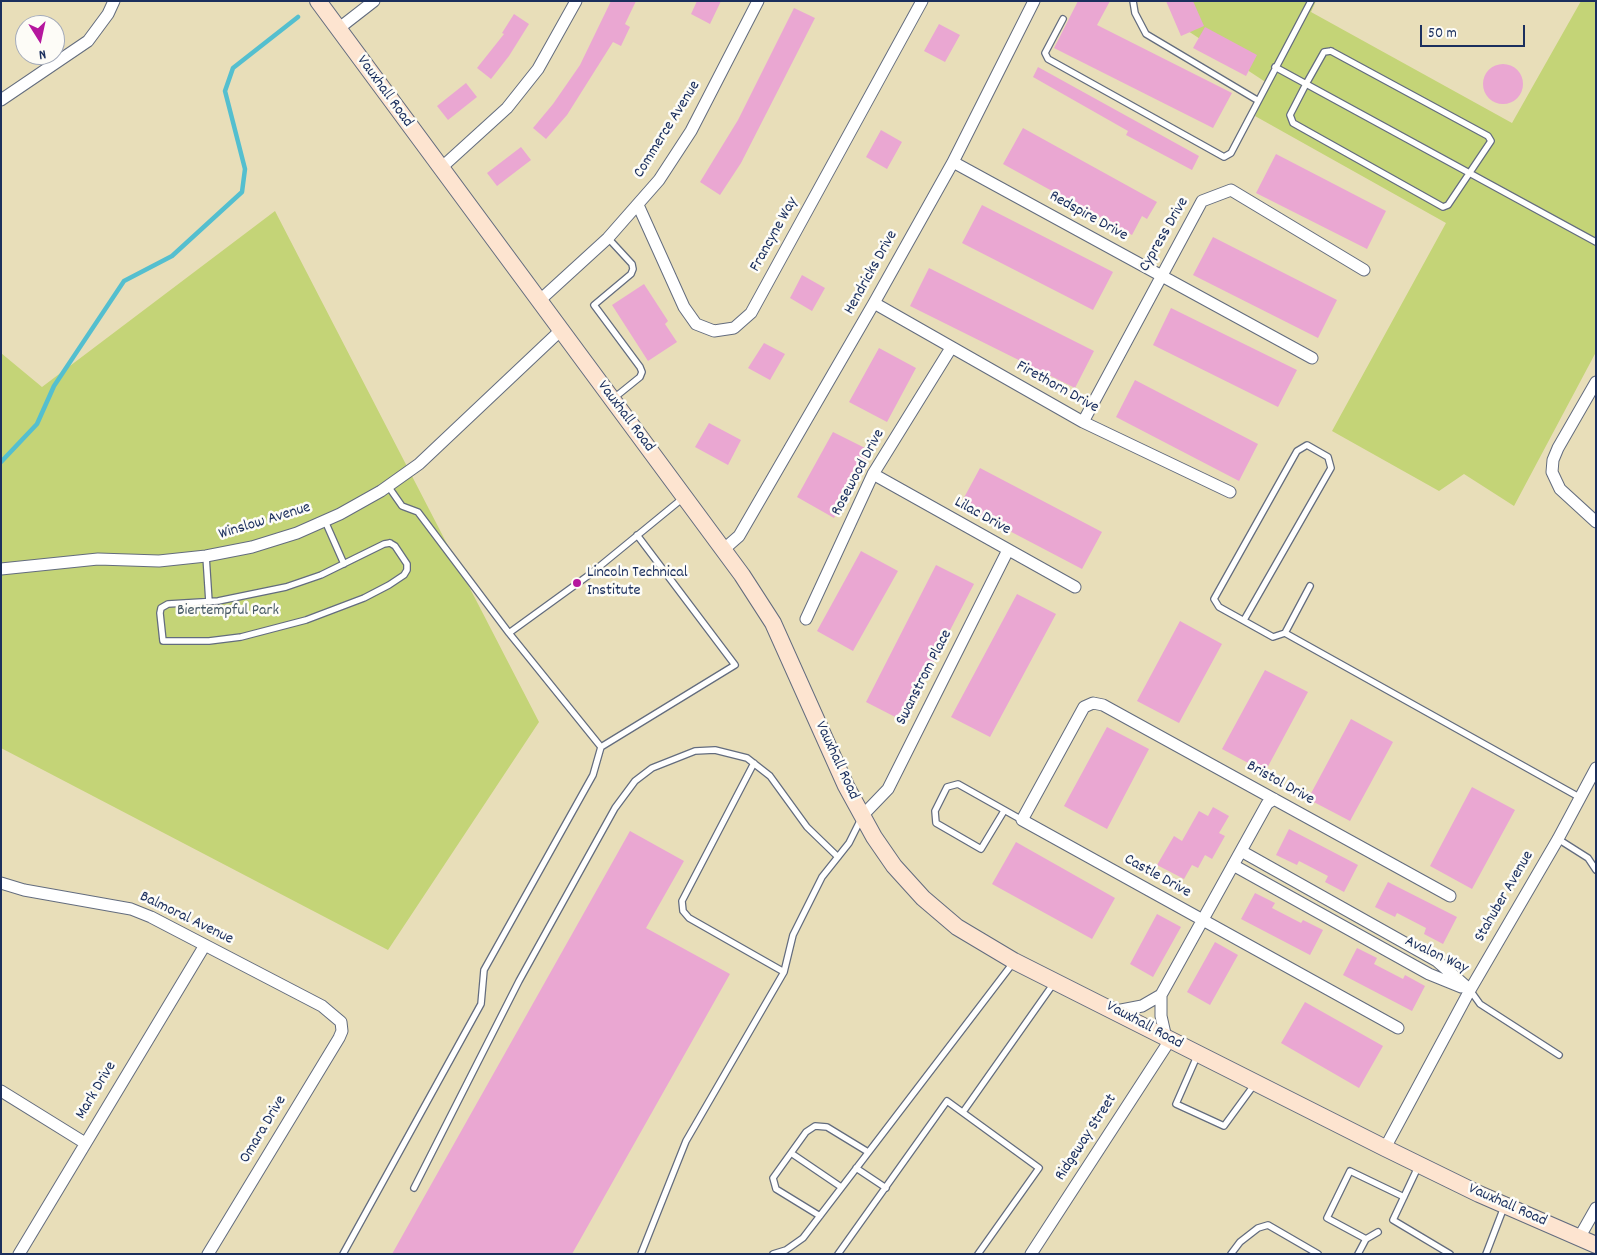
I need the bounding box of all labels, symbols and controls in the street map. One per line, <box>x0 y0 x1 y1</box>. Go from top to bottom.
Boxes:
north arrow <box>15 15 65 65</box>
scale bar <box>1422 15 1527 47</box>
text: 50 m <box>1428 23 1457 45</box>
text: N <box>37 43 48 64</box>
street label: Vauxhall Road <box>352 52 416 132</box>
street label: Commerce Avenue <box>630 78 706 182</box>
street label: Redspire Drive <box>1045 188 1131 246</box>
street label: Francyne Way <box>747 194 803 276</box>
street label: Cypress Drive <box>1136 194 1194 276</box>
street label: Hendricks Drive <box>841 228 903 318</box>
street label: Firethorn Drive <box>1012 357 1102 419</box>
street label: Vauxhall Road <box>592 378 658 456</box>
street label: Rosewood Drive <box>828 426 890 520</box>
street label: Lilac Drive <box>950 494 1014 540</box>
street label: Winslow Avenue <box>217 499 313 545</box>
place label: Lincoln Technical Institute <box>587 564 688 602</box>
marker: Lincoln Technical Institute <box>571 577 583 589</box>
park label: Biertempful Park <box>177 602 279 622</box>
street label: Swanstrom Place <box>893 627 957 729</box>
street label: Vauxhall Road <box>810 719 862 803</box>
street label: Bristol Drive <box>1243 758 1317 810</box>
street label: Stahuber Avenue <box>1471 848 1539 946</box>
street label: Castle Drive <box>1120 851 1194 903</box>
street label: Balmoral Avenue <box>136 888 236 950</box>
street label: Avalon Way <box>1401 933 1471 979</box>
street label: Vauxhall Road <box>1102 998 1186 1054</box>
street label: Mark Drive <box>72 1059 122 1123</box>
street label: Ridgeway Street <box>1052 1091 1122 1185</box>
street label: Omara Drive <box>236 1093 292 1167</box>
street label: Vauxhall Road <box>1465 1180 1549 1232</box>

